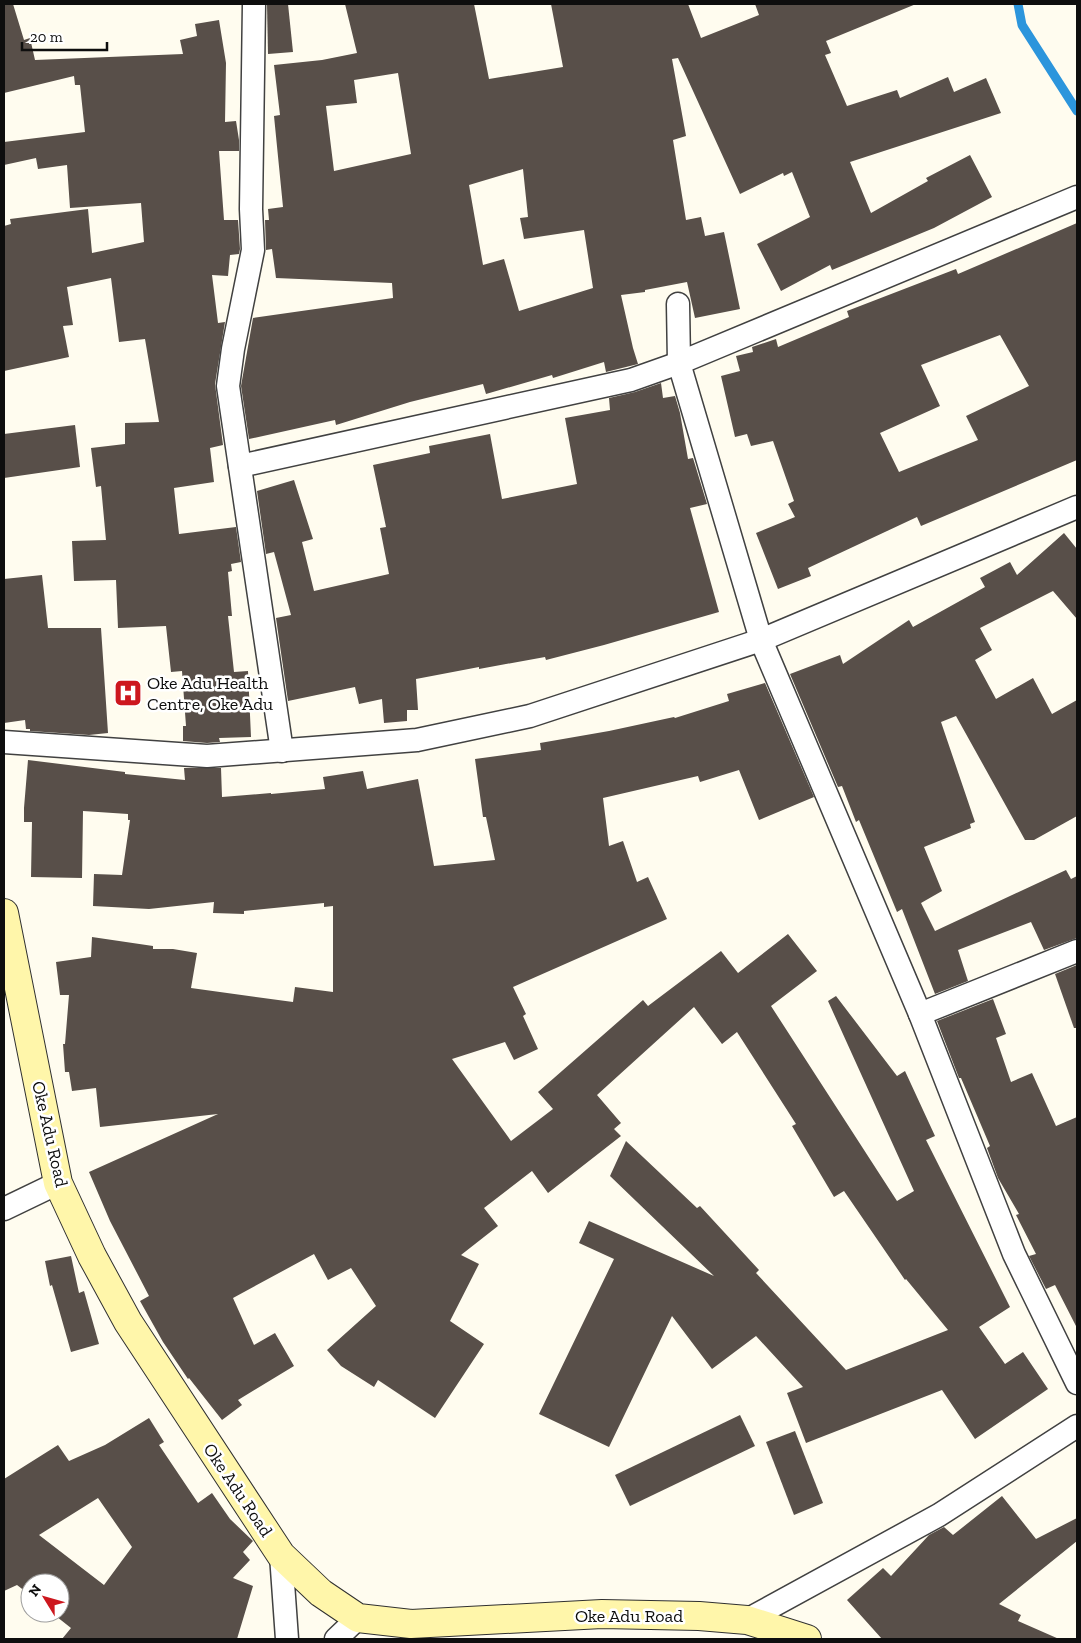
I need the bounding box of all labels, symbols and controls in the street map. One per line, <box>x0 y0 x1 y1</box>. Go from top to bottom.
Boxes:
scale bar <box>22 20 108 52</box>
text: 20 m <box>30 28 63 46</box>
place label: Oke Adu Health Centre, Oke Adu <box>147 672 273 715</box>
hospital icon: Oke Adu Health Centre, Oke Adu <box>113 678 143 708</box>
street label: Oke Adu Road <box>27 1079 73 1189</box>
street label: Oke Adu Road <box>199 1439 277 1541</box>
north arrow <box>20 1573 70 1623</box>
text: N <box>25 1581 45 1600</box>
street label: Oke Adu Road <box>575 1605 683 1627</box>

